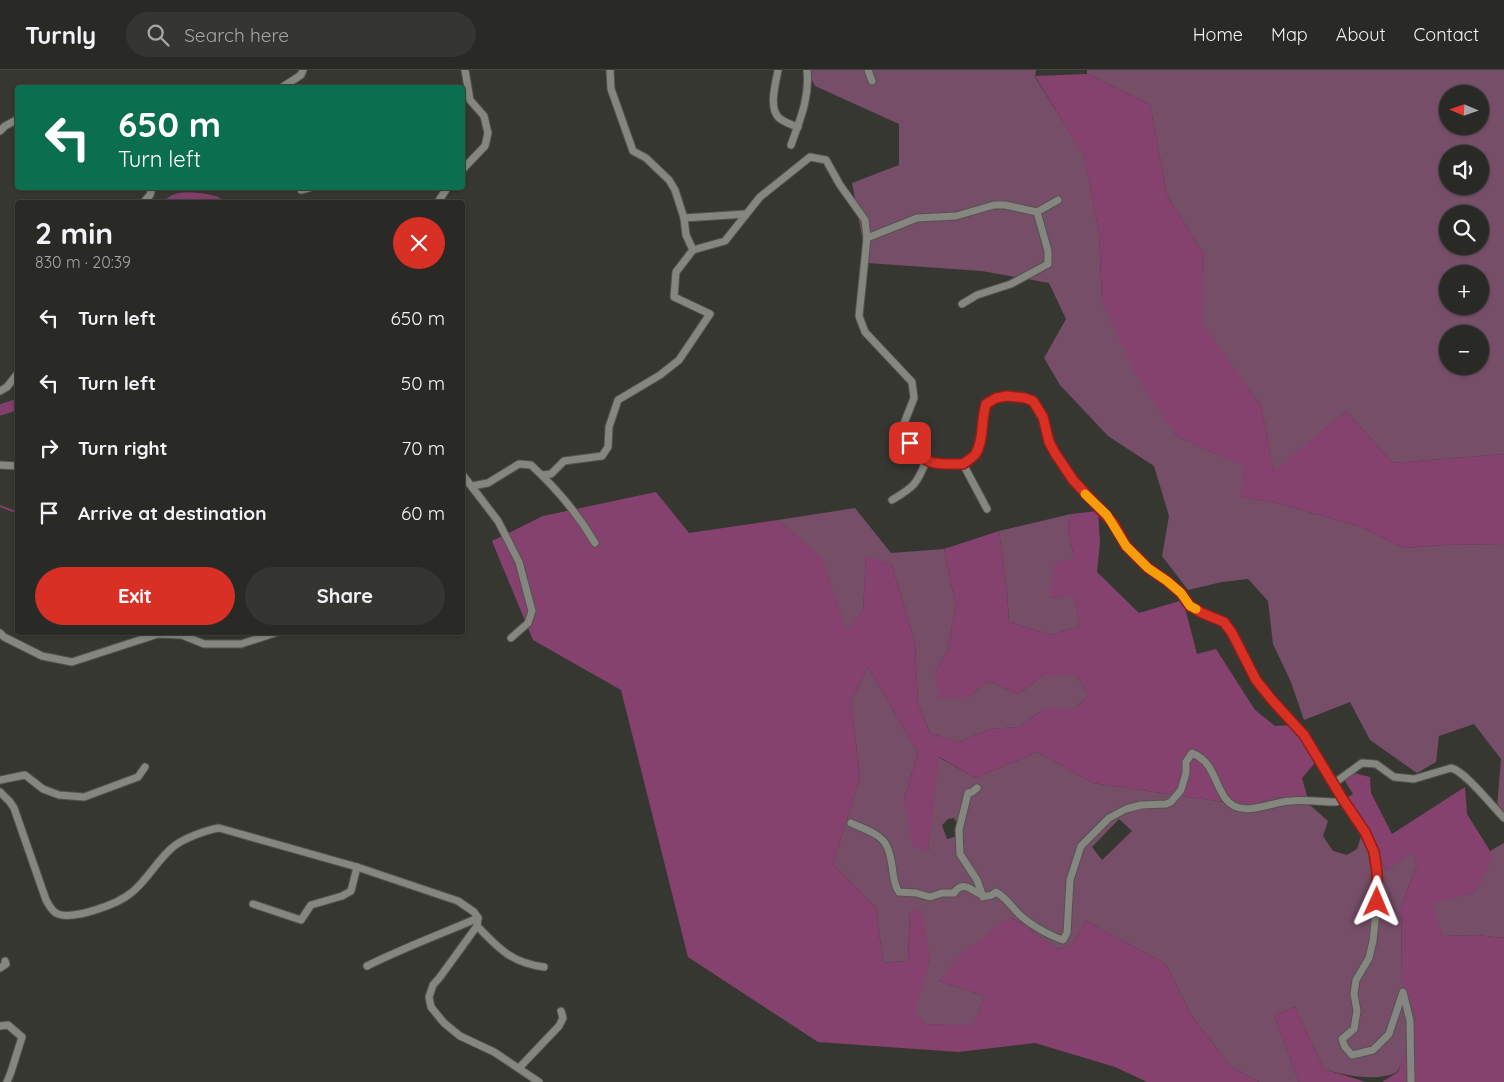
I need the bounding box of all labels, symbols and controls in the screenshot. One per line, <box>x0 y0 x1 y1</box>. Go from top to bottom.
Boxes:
search box <box>126 12 476 57</box>
text: Turnly <box>25 20 96 50</box>
icon: search <box>144 21 172 49</box>
text: Search here <box>184 23 289 47</box>
text: Home <box>1193 23 1243 46</box>
text: Map <box>1271 23 1308 46</box>
text: About <box>1336 23 1386 46</box>
text: Contact <box>1414 23 1479 46</box>
north arrow <box>1439 85 1489 135</box>
map controls <box>1439 85 1489 375</box>
text: 650 m <box>118 102 221 146</box>
icon: left <box>35 105 100 170</box>
text: Turn left <box>118 145 201 173</box>
button: sound <box>1439 145 1489 195</box>
button: search <box>1439 205 1489 255</box>
text: 2 min <box>35 214 113 252</box>
button: close <box>393 217 445 269</box>
text: 830 m · 20:39 <box>35 252 131 272</box>
button: + <box>1439 265 1489 315</box>
icon: left <box>35 304 63 332</box>
text: Turn left <box>78 306 156 330</box>
text: 650 m <box>391 306 445 330</box>
button: − <box>1439 325 1489 375</box>
icon: left <box>35 369 63 397</box>
text: Turn left <box>78 371 156 395</box>
text: 50 m <box>401 371 445 395</box>
pin <box>889 422 931 464</box>
icon: arrive <box>896 429 924 457</box>
icon: right <box>35 434 63 462</box>
text: Turn right <box>78 436 167 460</box>
text: 70 m <box>401 436 445 460</box>
icon: arrive <box>35 499 63 527</box>
text: Arrive at destination <box>78 501 267 525</box>
text: 60 m <box>401 501 445 525</box>
button: Exit <box>35 567 235 625</box>
button: Share <box>245 567 445 625</box>
position arrow <box>1350 875 1402 927</box>

